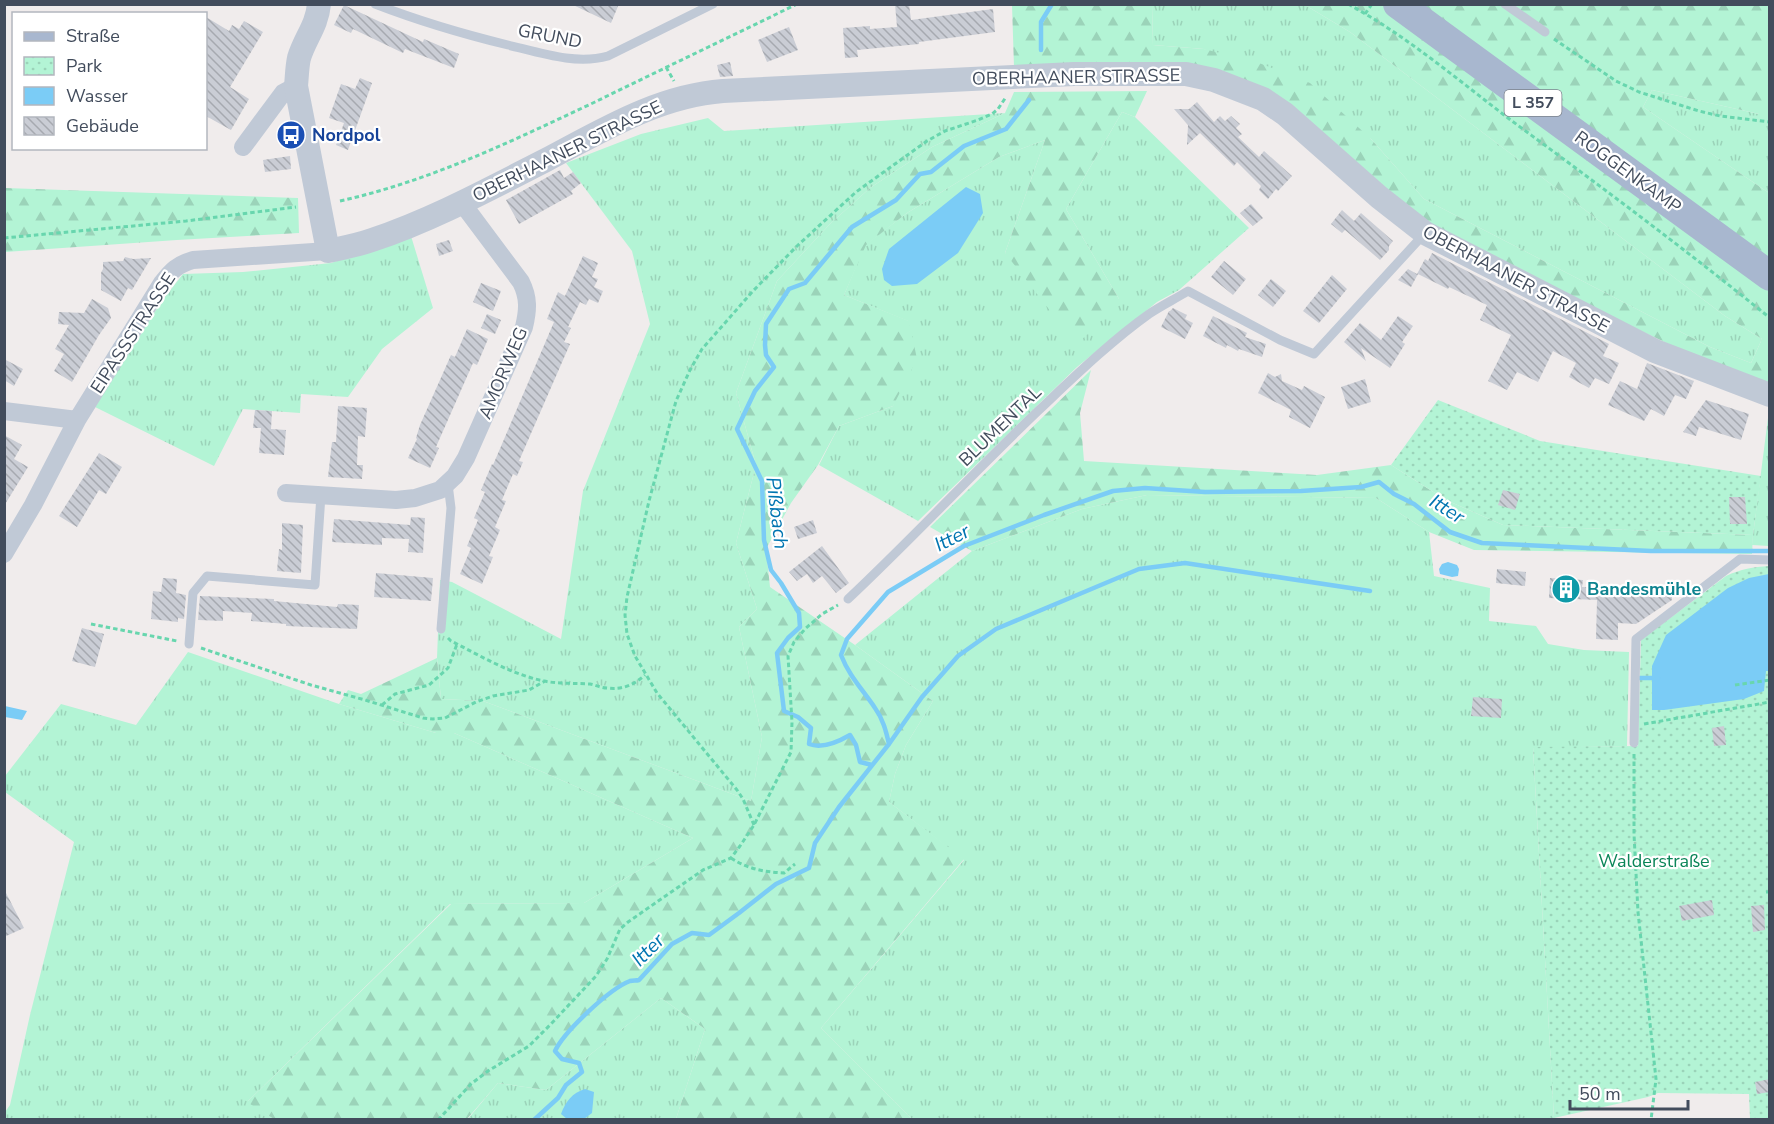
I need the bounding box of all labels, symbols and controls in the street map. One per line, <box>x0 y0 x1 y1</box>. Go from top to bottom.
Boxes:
legend <box>12 12 207 150</box>
street label: GRUND <box>516 18 584 54</box>
text: Straße <box>66 24 120 48</box>
text: Park <box>66 54 103 78</box>
street label: OBERHAANER STRASSE <box>972 63 1180 91</box>
text: Wasser <box>66 84 128 108</box>
road number: L 357 <box>1504 90 1562 116</box>
street label: OBERHAANER STRASSE <box>468 95 666 207</box>
text: Gebäude <box>66 114 139 138</box>
bus stop icon: Nordpol <box>275 119 307 151</box>
place label: Nordpol <box>312 123 381 147</box>
street label: ROGGENKAMP <box>1570 125 1686 219</box>
street label: OBERHAANER STRASSE <box>1419 220 1613 338</box>
street label: EIPASSSTRASSE <box>85 268 181 398</box>
street label: AMORWEG <box>473 323 533 423</box>
street label: BLUMENTAL <box>953 380 1047 471</box>
water label: Pißbach <box>759 475 795 551</box>
water label: Itter <box>1424 488 1470 531</box>
water label: Itter <box>930 517 975 558</box>
building icon: Bandesmühle <box>1550 573 1582 605</box>
place label: Bandesmühle <box>1587 577 1701 601</box>
park label: Walderstraße <box>1598 849 1710 873</box>
water label: Itter <box>626 927 671 972</box>
scale bar <box>1570 1073 1688 1111</box>
text: 50 m <box>1579 1082 1621 1106</box>

